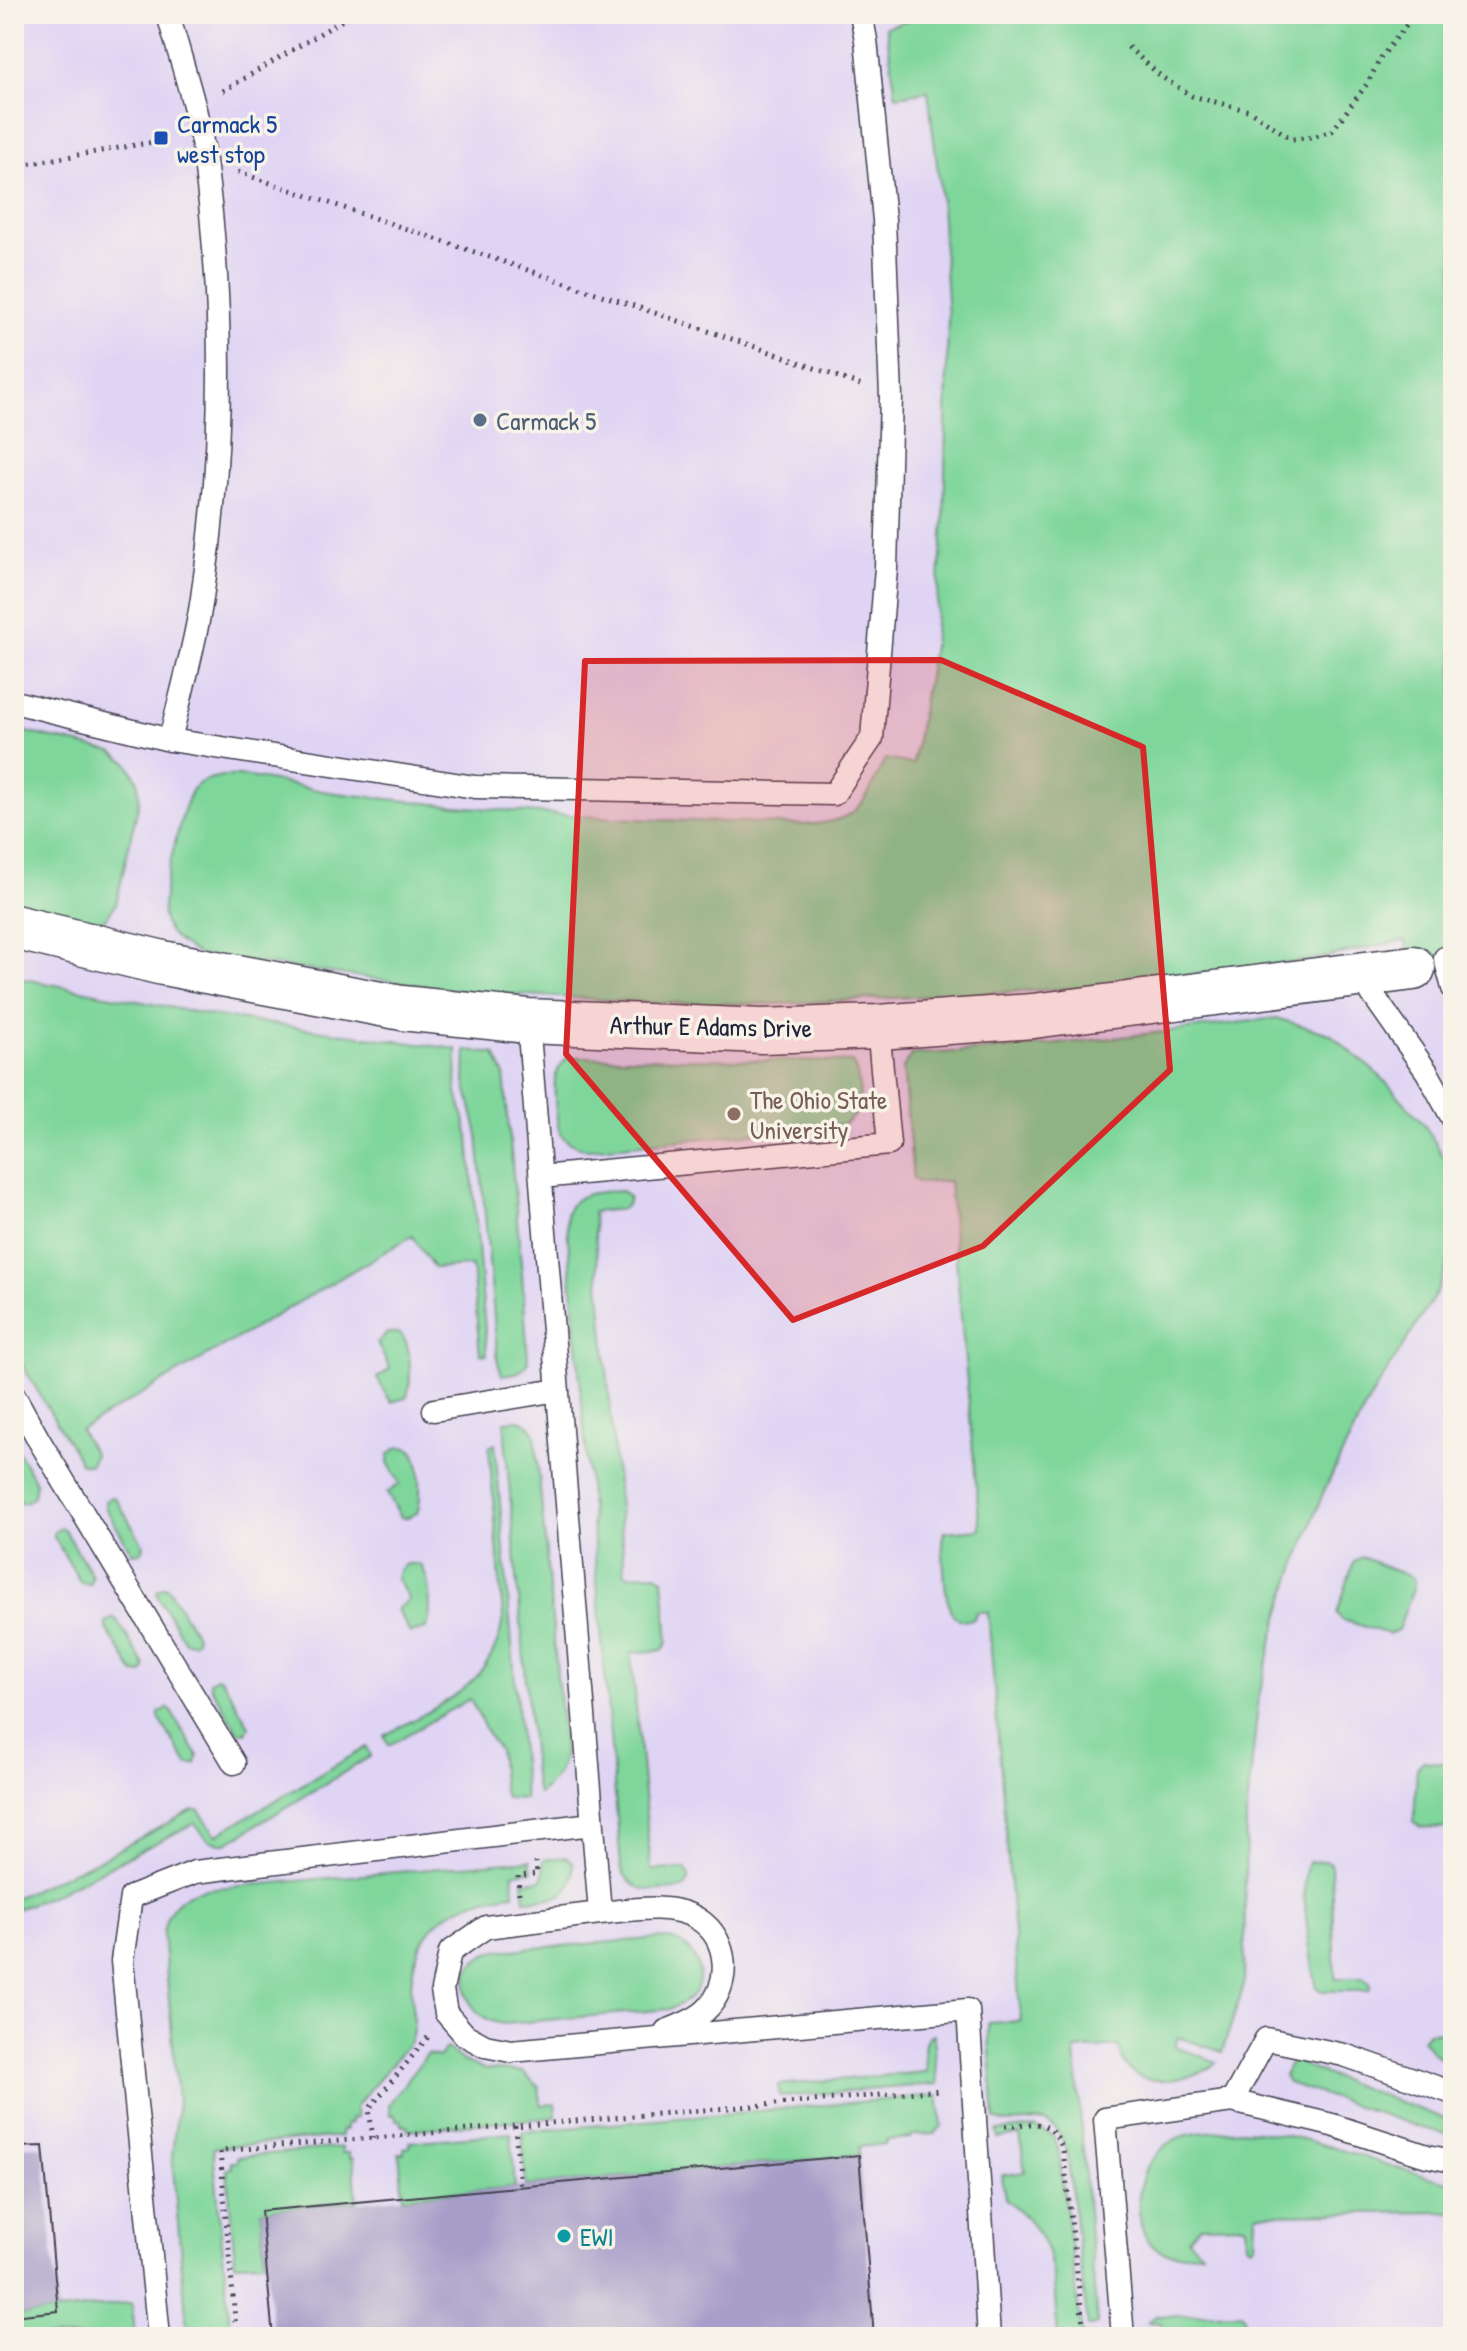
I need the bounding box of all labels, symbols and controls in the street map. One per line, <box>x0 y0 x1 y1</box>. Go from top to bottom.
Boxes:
place label: Carmack 5 west stop <box>177 106 277 171</box>
marker: Carmack 5 west stop <box>152 129 170 147</box>
place label: Carmack 5 <box>496 403 596 438</box>
marker: Carmack 5 <box>471 411 489 429</box>
street label: Arthur E Adams Drive <box>610 1007 812 1045</box>
place label: The Ohio State University <box>750 1082 887 1147</box>
marker: The Ohio State University <box>725 1105 743 1123</box>
place label: EWI <box>580 2219 614 2254</box>
marker: EWI <box>555 2227 573 2245</box>

